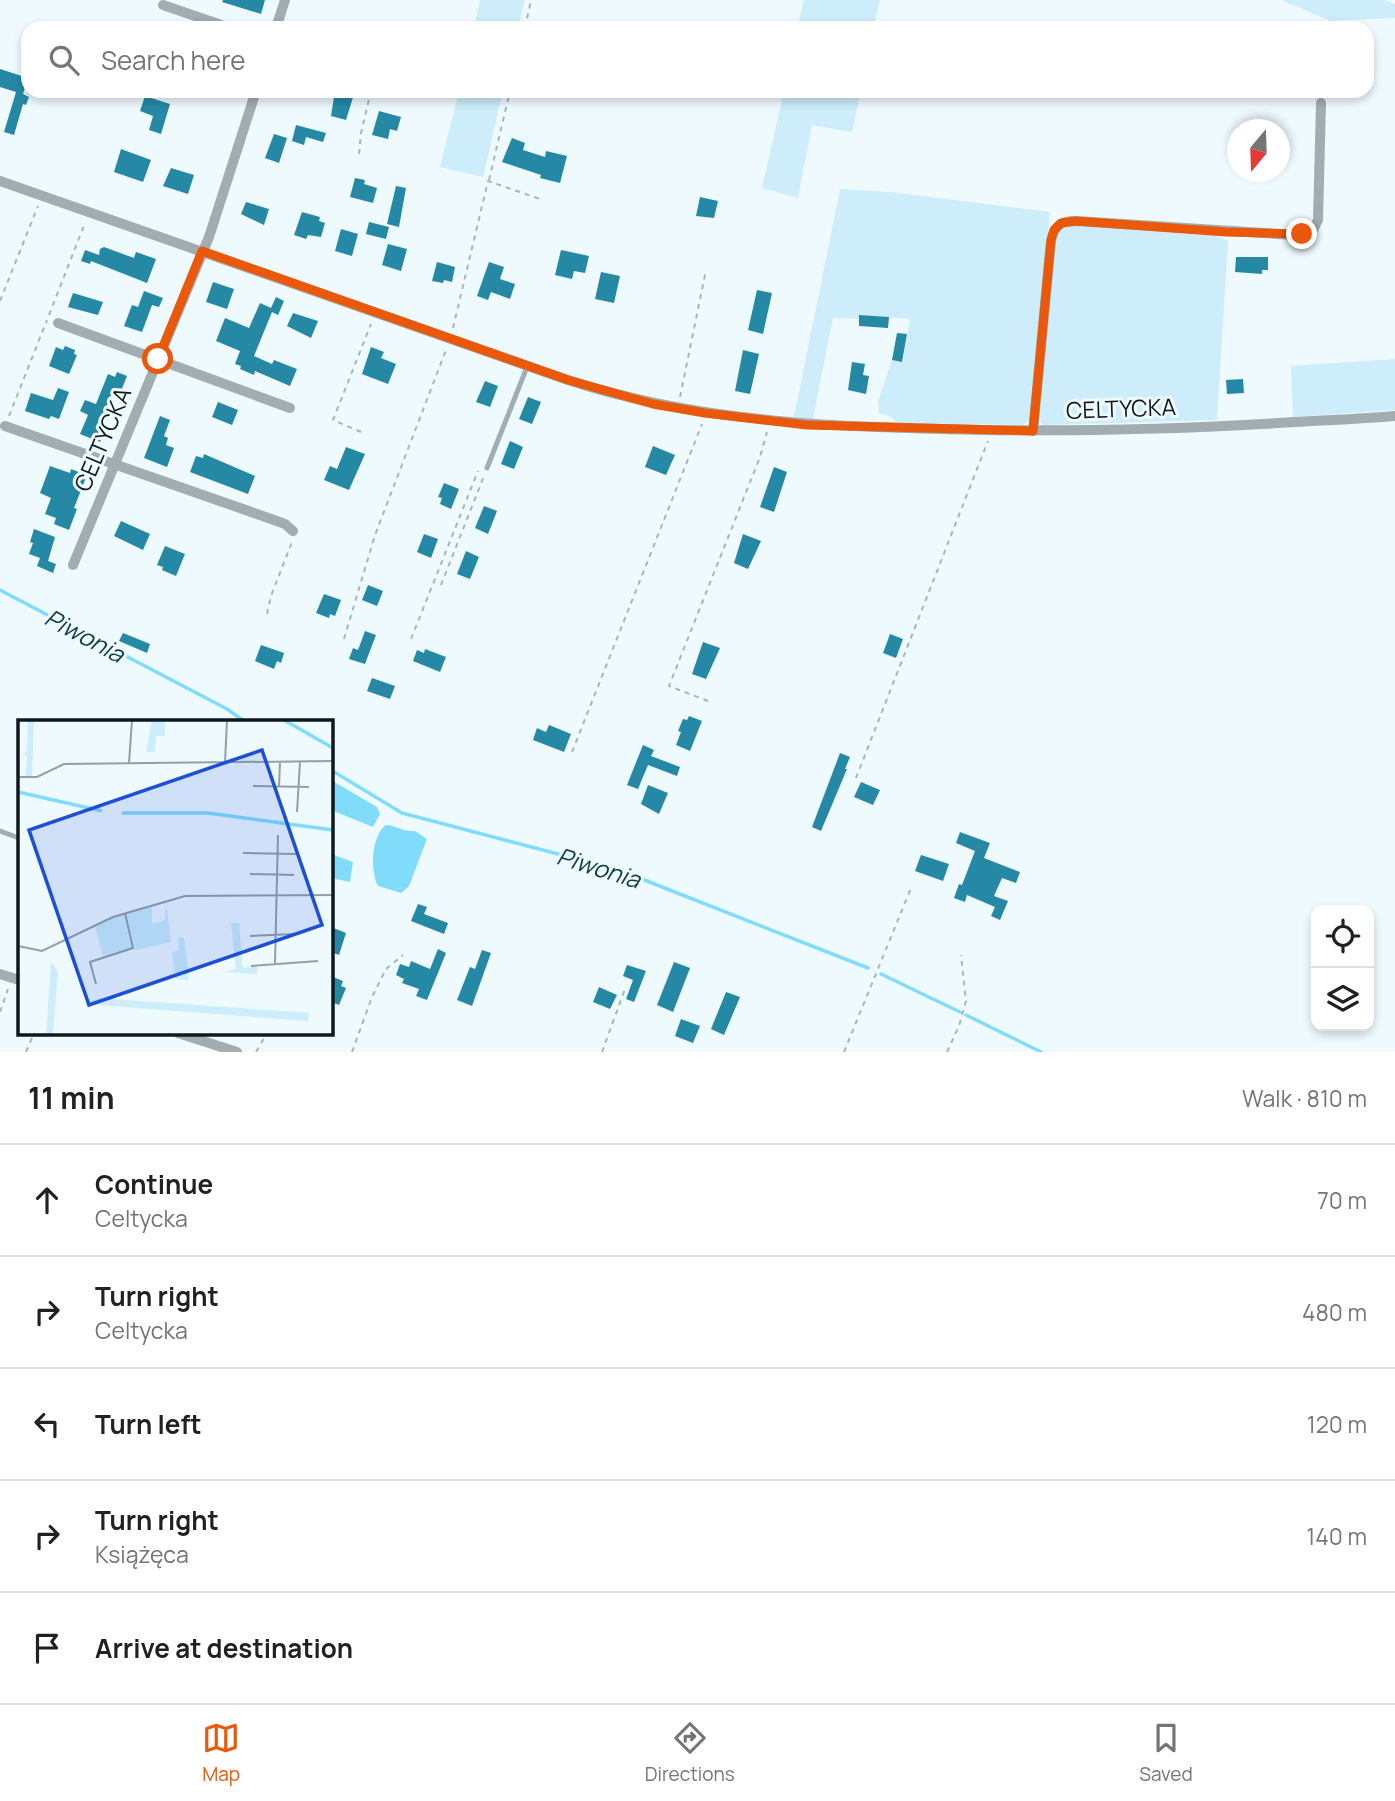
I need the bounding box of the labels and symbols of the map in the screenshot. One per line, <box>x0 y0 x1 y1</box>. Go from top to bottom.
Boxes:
north arrow <box>1227 119 1290 182</box>
route end <box>1286 218 1317 249</box>
route start <box>142 343 173 374</box>
street label: CELTYCKA <box>66 382 138 496</box>
street label: CELTYCKA <box>1065 390 1177 426</box>
water label: Piwonia <box>40 600 132 670</box>
inset map <box>18 720 332 1034</box>
water label: Piwonia <box>553 839 646 896</box>

